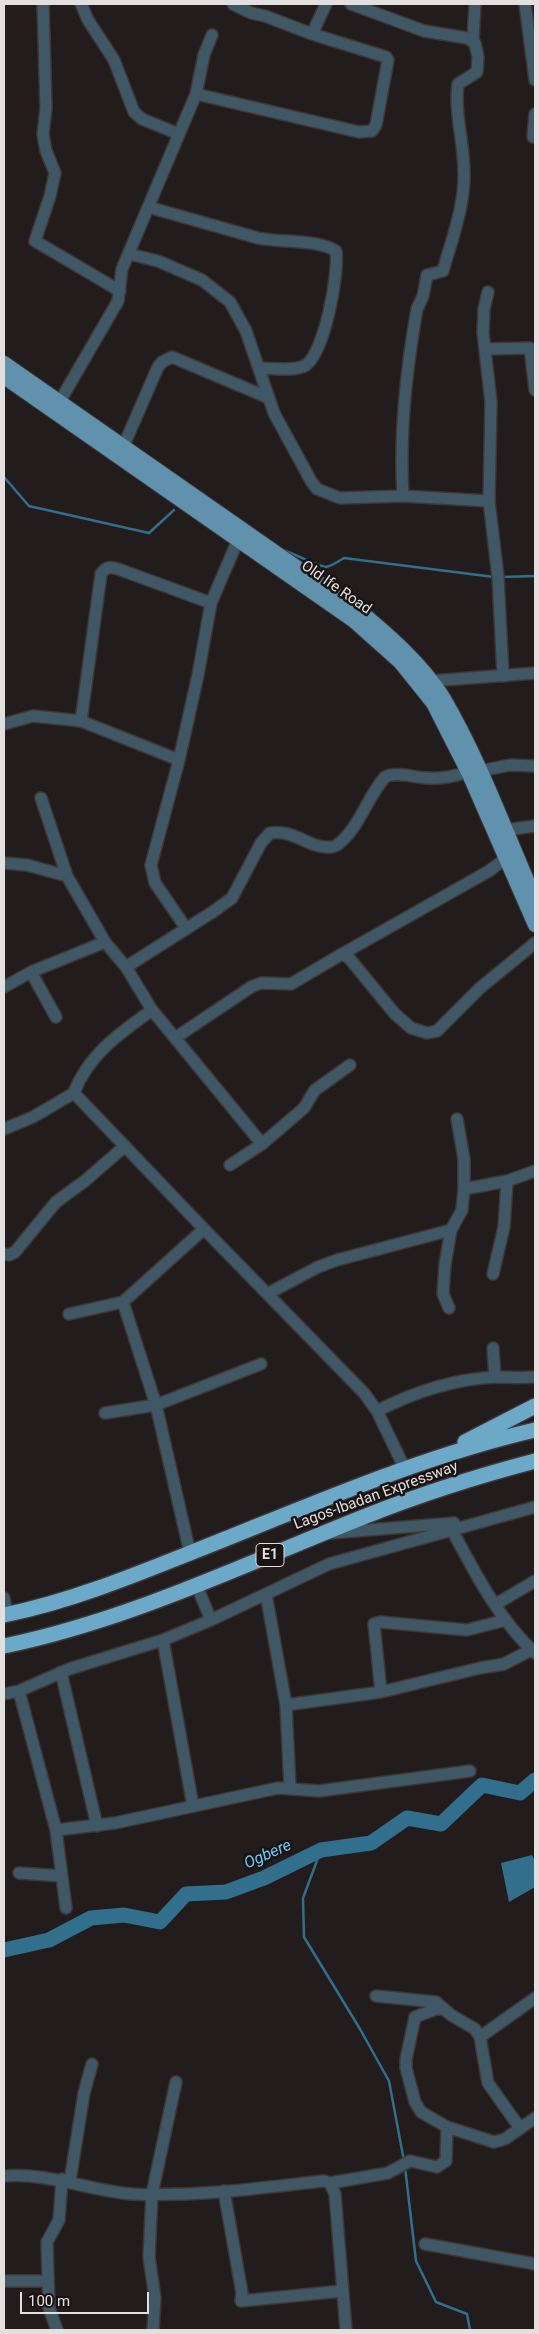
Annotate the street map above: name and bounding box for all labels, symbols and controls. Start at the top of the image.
street label: Old Ife Road [298,557,374,619]
street label: Lagos-Ibadan Expressway [291,1458,461,1534]
road number: E1 [256,1544,284,1566]
water label: Ogbere [241,1836,295,1874]
scale bar [22,2282,151,2314]
text: 100 m [28,2292,70,2310]

